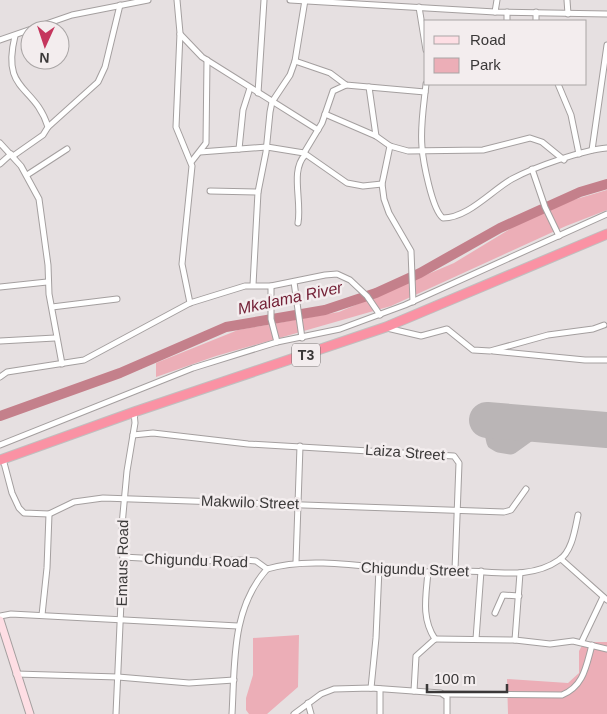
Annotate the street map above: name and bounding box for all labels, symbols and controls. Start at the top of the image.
north arrow [20,20,70,70]
legend [424,20,587,85]
text: Road [470,31,506,48]
text: N [39,50,50,66]
text: Park [470,56,501,73]
water label: Mkalama River [236,278,345,317]
road number: T3 [292,344,320,366]
street label: Laiza Street [364,441,446,463]
street label: Makwilo Street [201,492,300,512]
street label: Emaus Road [113,519,131,607]
street label: Chigundu Road [144,550,248,570]
street label: Chigundu Street [361,559,470,579]
scale bar [427,662,507,694]
text: 100 m [434,670,476,687]

